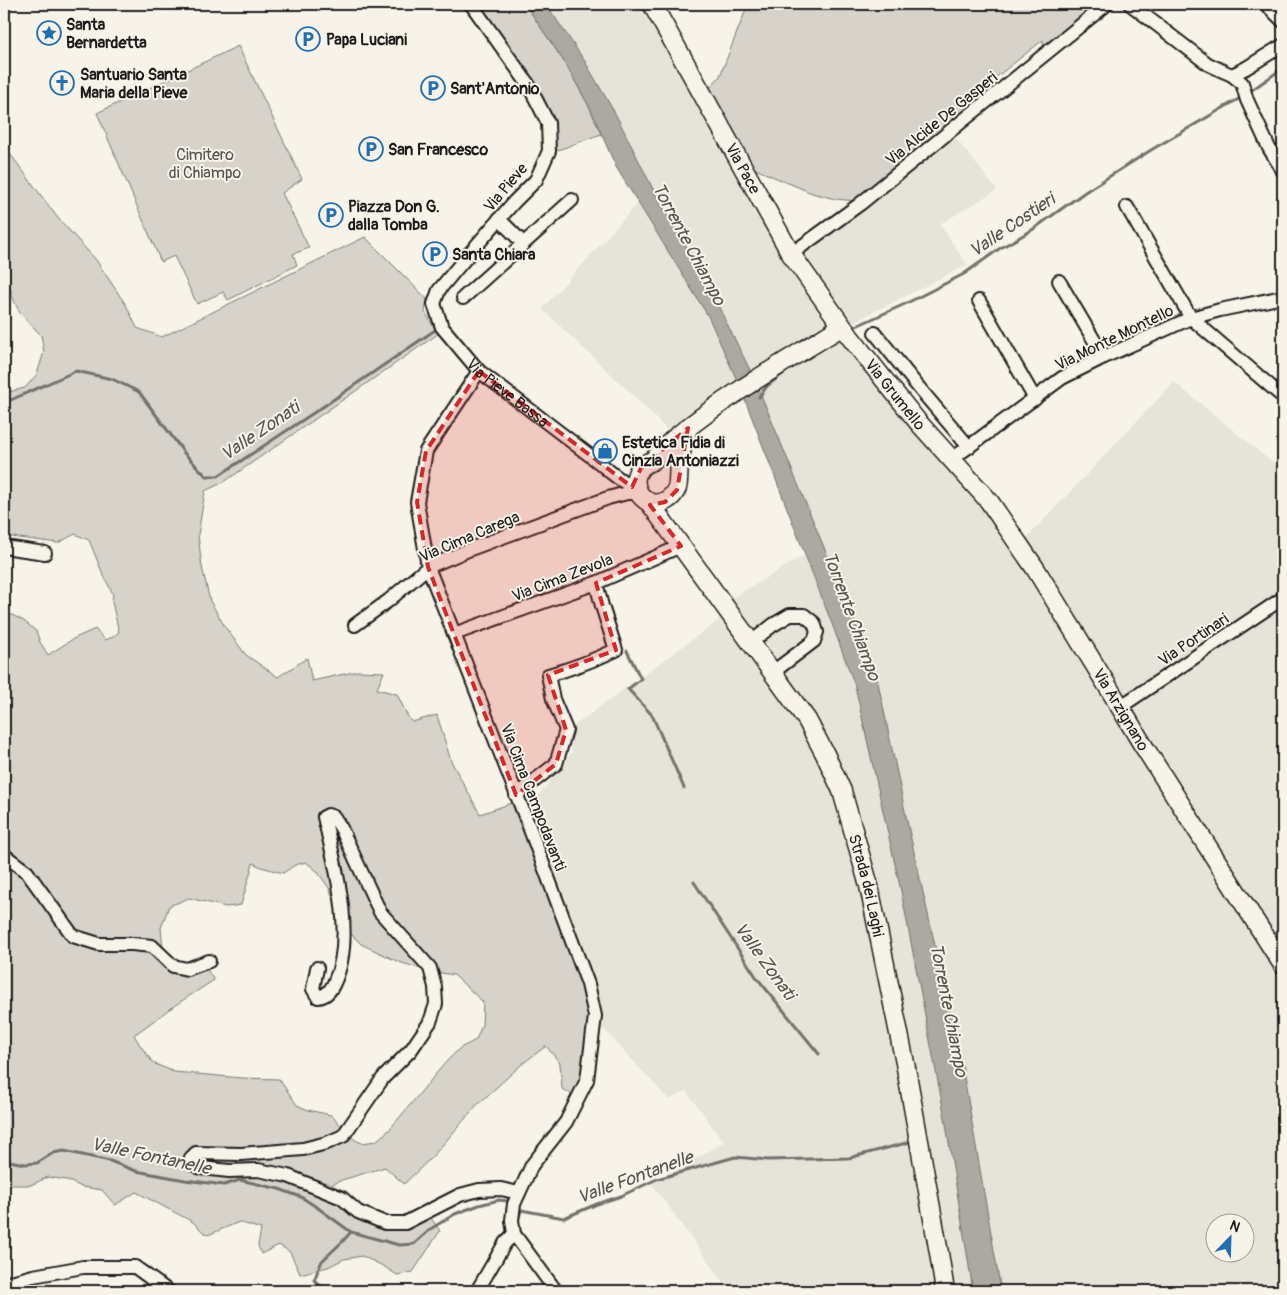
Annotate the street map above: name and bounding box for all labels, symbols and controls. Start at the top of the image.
place label: Santa Bernardetta [66,15,147,53]
place icon: Santa Bernardetta [36,20,62,46]
parking icon: Papa Luciani [295,26,321,52]
place label: Papa Luciani [326,30,407,50]
place label: Santuario Santa Maria della Pieve [80,65,189,103]
street label: Via Alcide De Gasperi [882,67,1002,170]
church icon: Santuario Santa Maria della Pieve [49,70,75,96]
parking icon: Sant'Antonio [420,75,446,101]
place label: Sant'Antonio [450,79,540,99]
parking icon: San Francesco [358,136,384,162]
place label: San Francesco [388,140,488,160]
street label: Via Pace [721,140,765,198]
park label: Cimitero di Chiampo [169,145,242,183]
street label: Via Pieve [479,159,532,216]
water label: Torrente Chiampo [647,179,731,311]
water label: Valle Costieri [965,187,1062,262]
place label: Piazza Don G. dalla Tomba [348,197,440,235]
parking icon: Piazza Don G. dalla Tomba [318,202,344,228]
parking icon: Santa Chiara [422,241,448,267]
place label: Santa Chiara [452,245,536,265]
street label: Via Monte Montello [1052,300,1177,375]
street label: Via Pieve Bassa [461,354,553,432]
street label: Via Grumello [860,355,930,435]
water label: Valle Zonati [217,395,306,466]
place label: Estetica Fidia di Cinzia Antoniazzi [622,433,739,471]
shop icon: Estetica Fidia di Cinzia Antoniazzi [592,438,618,464]
street label: Via Cima Carega [416,507,522,567]
street label: Via Cima Zevola [509,549,616,606]
water label: Torrente Chiampo [818,549,886,685]
street label: Via Portinari [1155,609,1233,671]
street label: Via Arzignano [1088,665,1153,755]
street label: Via Cima Campodavanti [496,721,570,874]
street label: Strada dei Laghi [844,832,888,939]
water label: Valle Zonati [729,918,802,1007]
water label: Torrente Chiampo [924,941,973,1080]
water label: Valle Fontanelle [89,1133,215,1181]
water label: Valle Fontanelle [574,1145,698,1209]
north arrow [1204,1212,1254,1262]
text: N [1227,1217,1243,1236]

